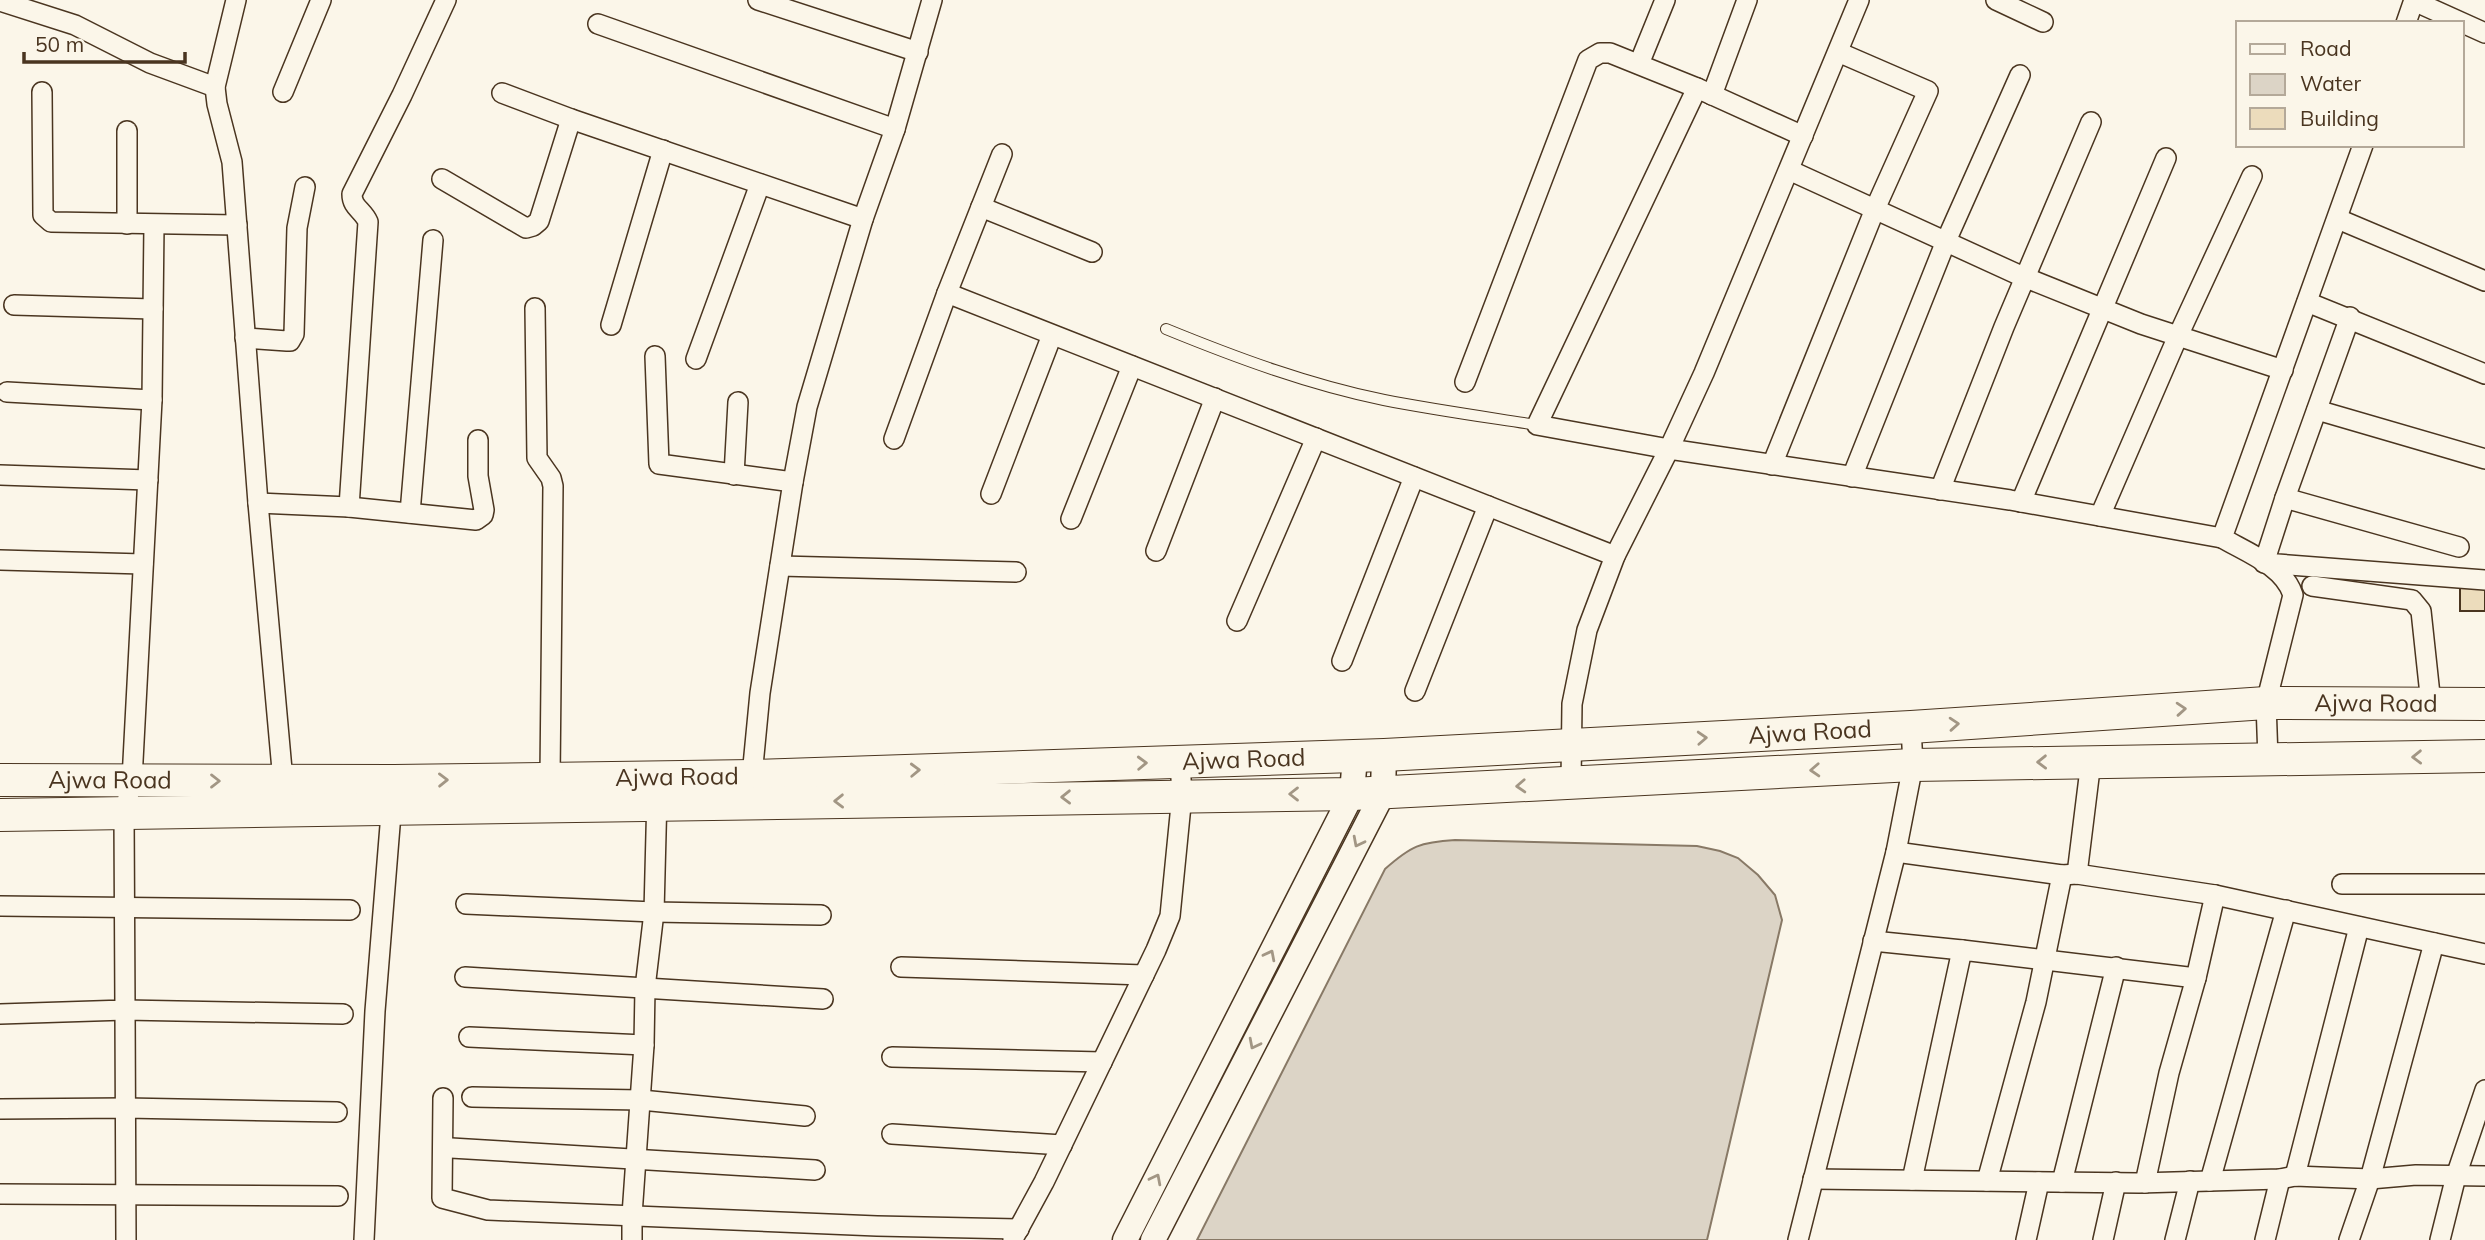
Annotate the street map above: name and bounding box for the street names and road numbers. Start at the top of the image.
street label: Ajwa Road [2314,687,2438,718]
street label: Ajwa Road [1747,713,1872,750]
street label: Ajwa Road [1181,742,1306,776]
street label: Ajwa Road [615,760,739,792]
street label: Ajwa Road [48,764,172,794]

